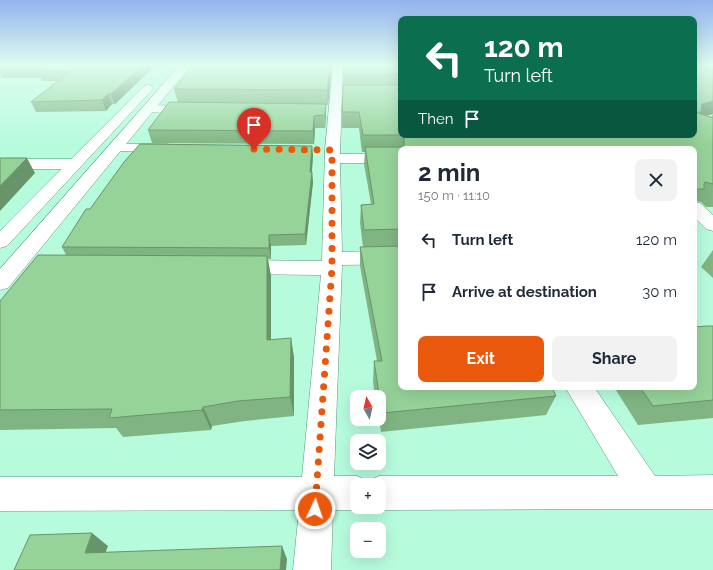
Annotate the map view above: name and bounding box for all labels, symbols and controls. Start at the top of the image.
text: 120 m [484,31,564,64]
icon: left [418,32,470,84]
text: Turn left [484,65,553,86]
pin [237,108,271,149]
icon: arrive [461,108,483,130]
text: Then [418,110,453,128]
icon: arrive [243,114,265,136]
text: 2 min [418,158,480,187]
button: close [635,159,677,201]
text: 150 m · 11:10 [418,188,490,203]
icon: left [418,229,440,251]
text: Turn left [452,231,513,249]
text: 120 m [636,231,677,249]
icon: arrive [418,281,440,303]
text: Arrive at destination [452,283,597,301]
text: 30 m [642,283,677,301]
button: Exit [418,336,544,382]
button: Share [552,336,677,382]
north arrow [350,390,386,426]
map controls [350,390,386,558]
button: layers [350,434,386,470]
button: + [350,478,386,514]
position arrow [294,488,336,530]
button: − [350,522,386,558]

